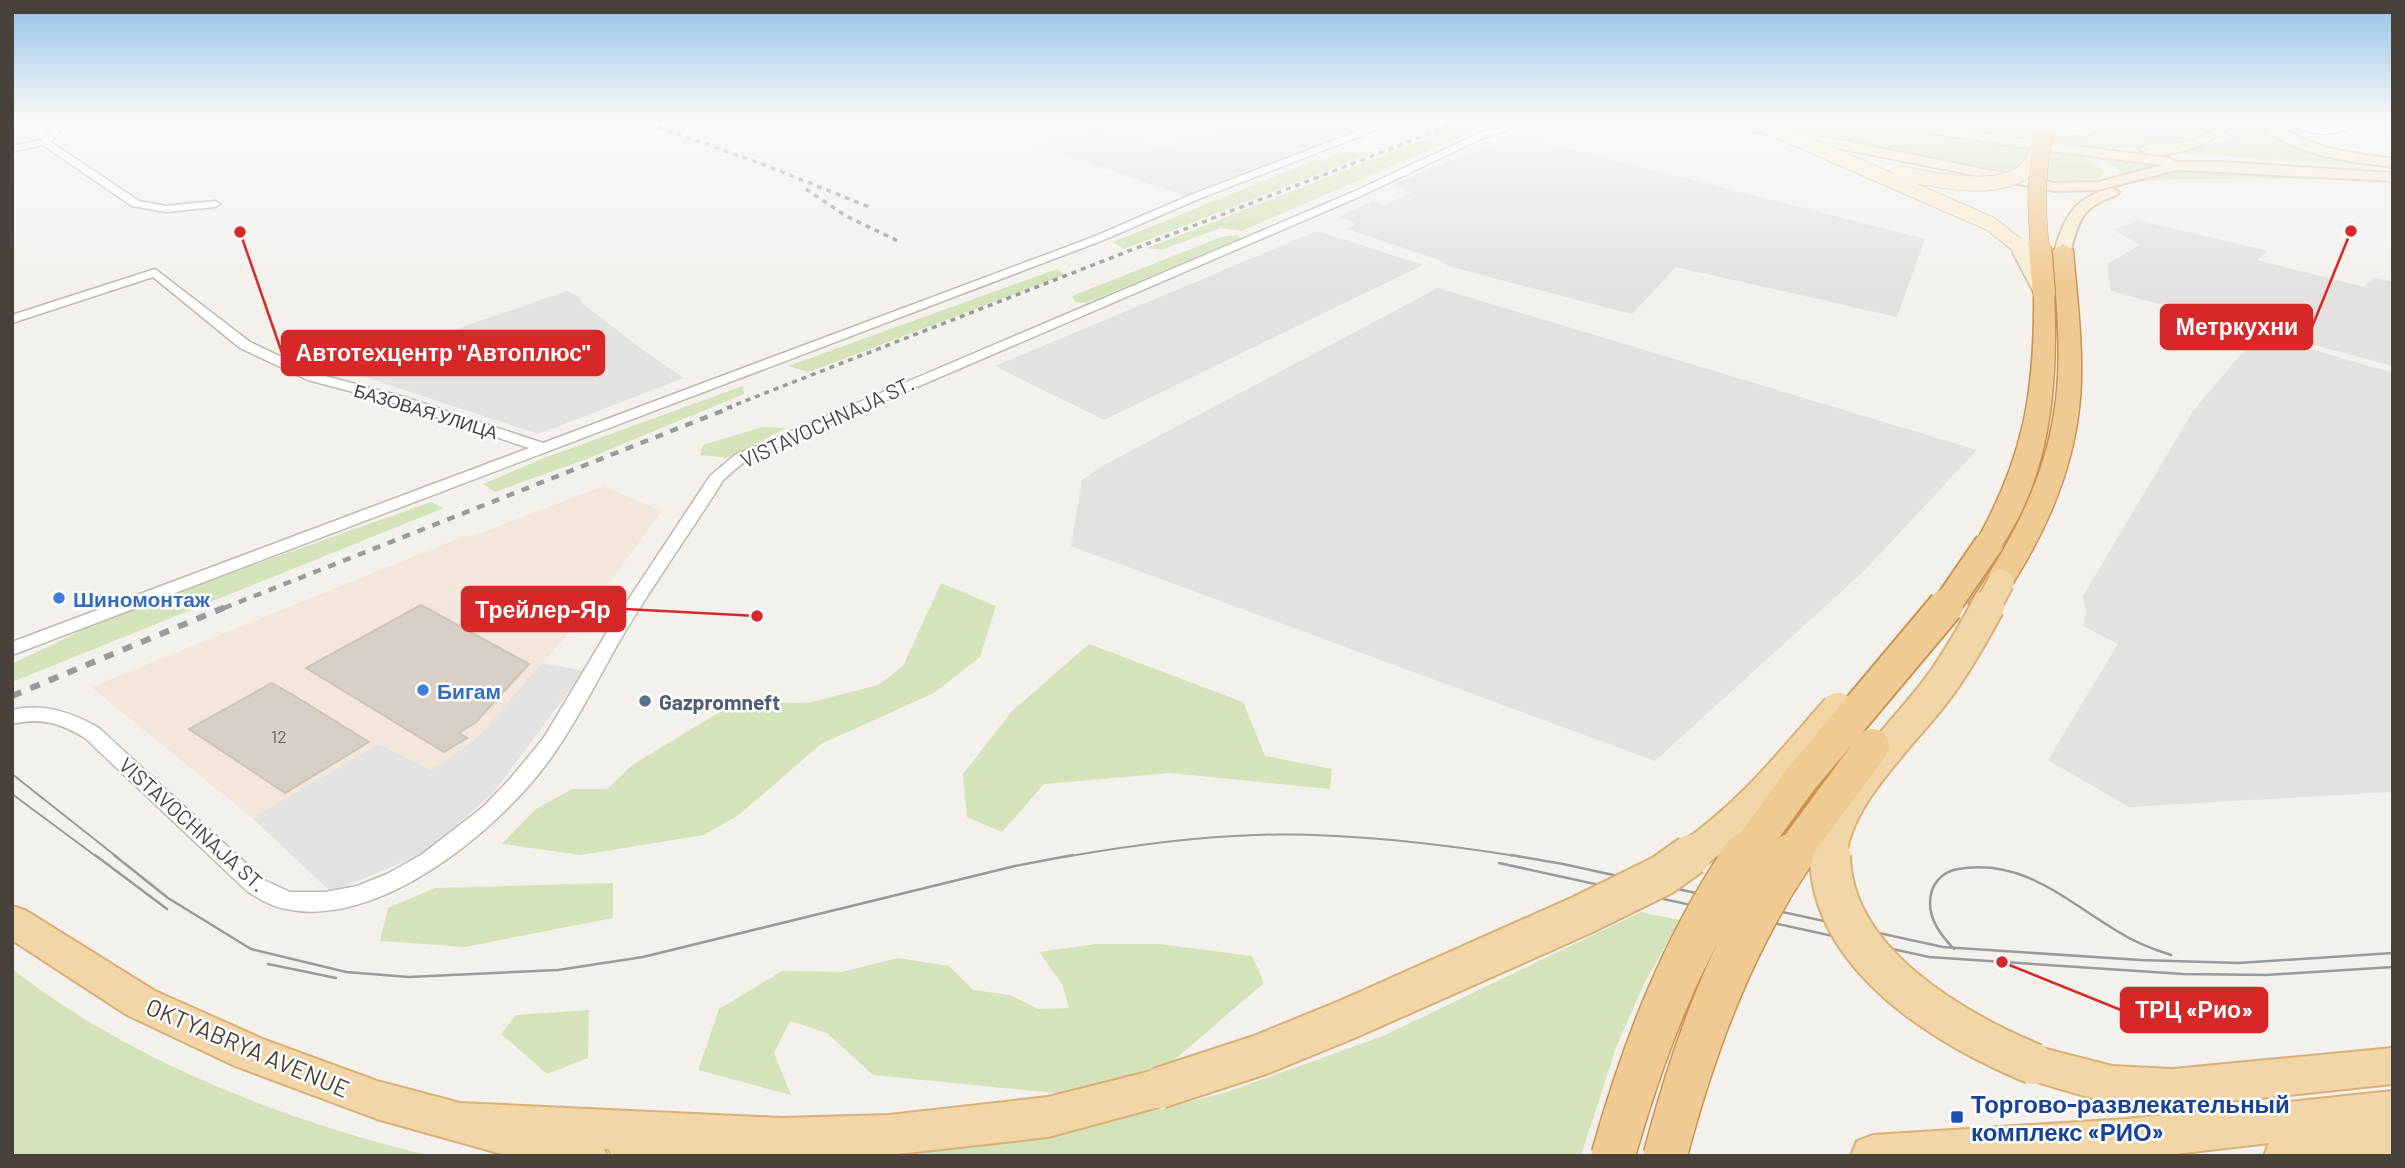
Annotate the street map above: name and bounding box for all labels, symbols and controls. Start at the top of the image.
callout: Метркухни [2161,305,2312,349]
text: Метркухни [2176,312,2298,340]
callout: Автотехцентр "Автоплюс" [282,331,604,375]
text: Автотехцентр "Автоплюс" [296,338,590,366]
street label: VISTAVOCHNAJA ST. [736,370,918,472]
street label: БАЗОВАЯ УЛИЦА [352,379,500,443]
place label: Шиномонтаж [73,586,211,611]
callout: Трейлер-Яр [462,587,625,631]
marker: Шиномонтаж [51,590,67,606]
text: Трейлер-Яр [475,595,611,623]
place label: Бигам [437,678,501,703]
marker: Бигам [415,682,431,698]
place label: Gazpromneft [659,689,780,714]
marker: Gazpromneft [637,693,653,709]
house number: 12 [271,725,287,747]
street label: VISTAVOCHNAJA ST. [114,752,272,896]
callout: ТРЦ «Рио» [2121,988,2267,1032]
street label: OKTYABRYA AVENUE [142,991,354,1103]
text: ТРЦ «Рио» [2135,995,2253,1023]
place label: Торгово-развлекательный комплекс «РИО» [1971,1089,2290,1146]
marker: Торгово-развлекательный комплекс «РИО» [1949,1109,1965,1125]

